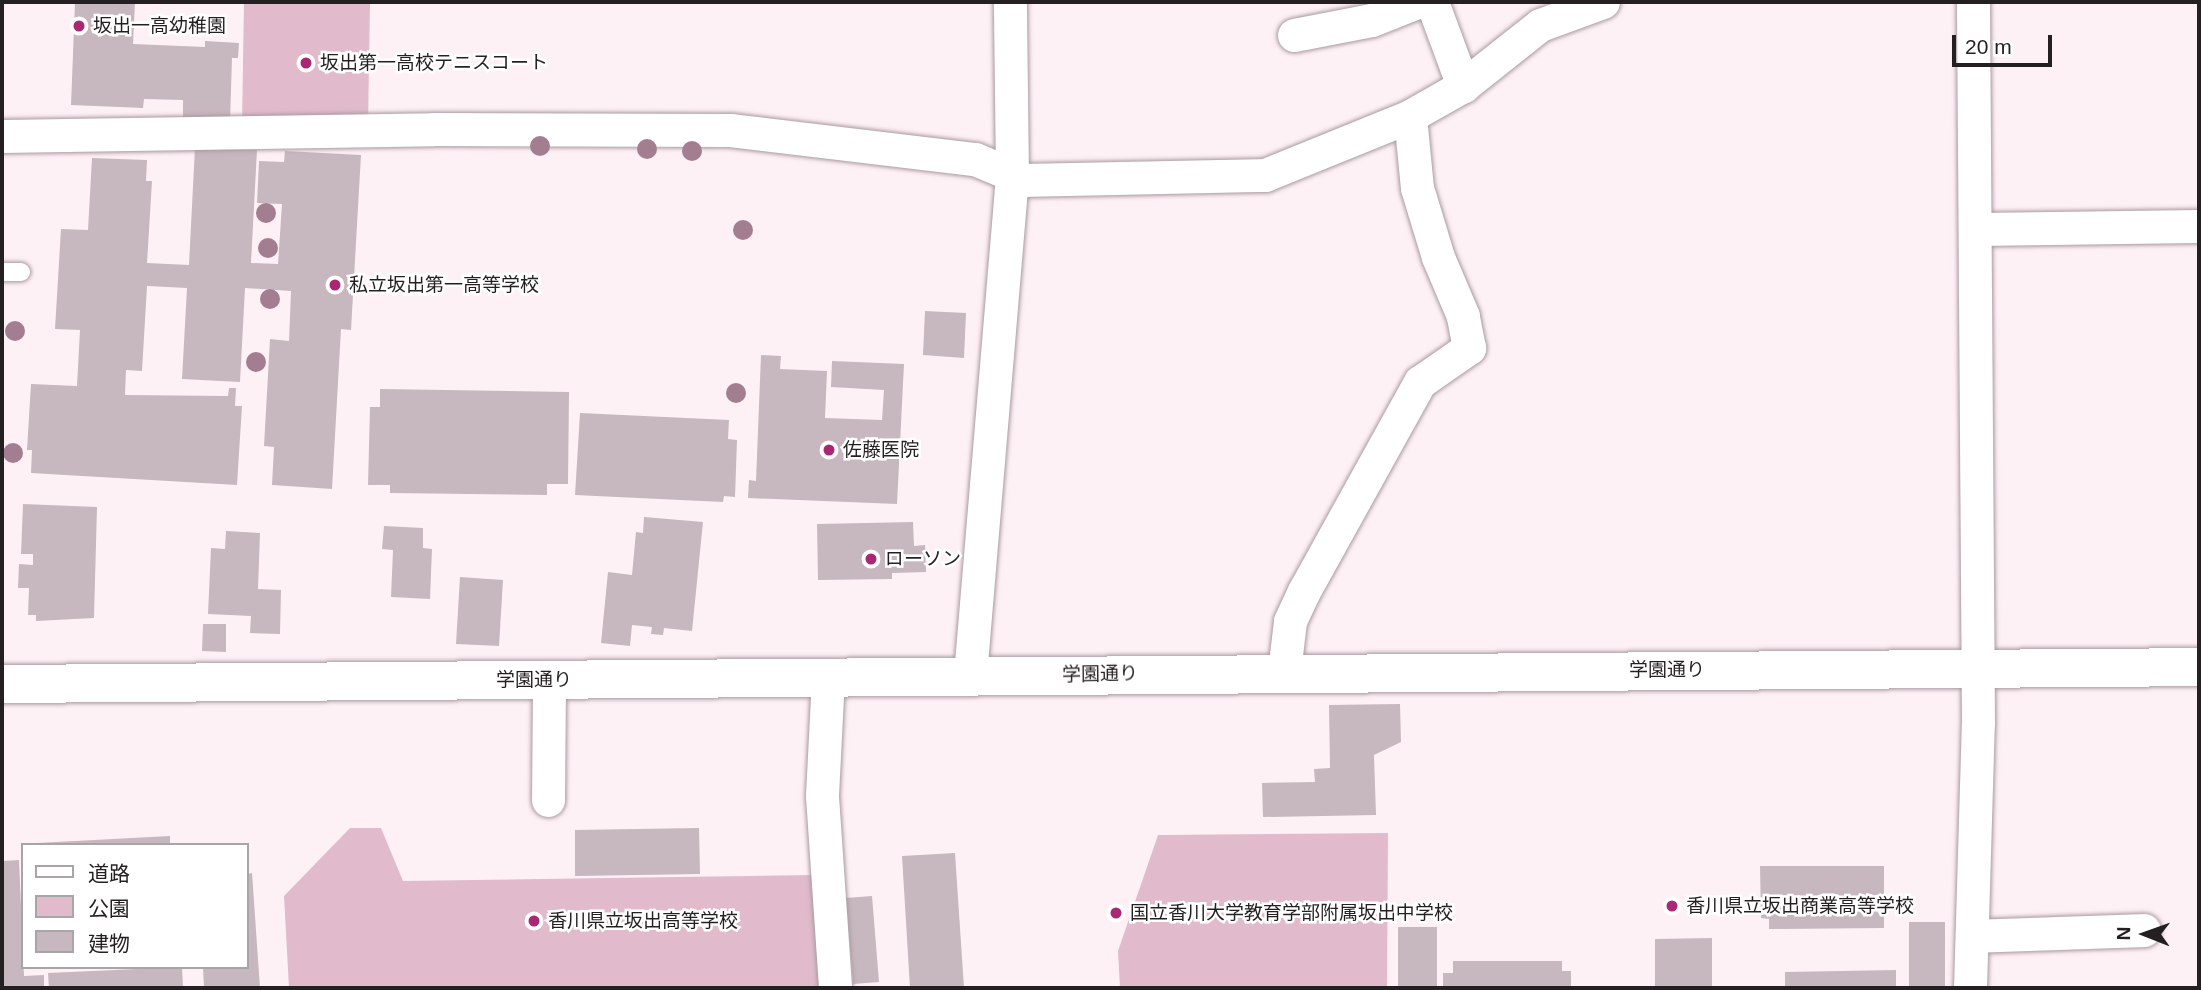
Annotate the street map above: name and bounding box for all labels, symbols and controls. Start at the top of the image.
place label: 坂出一高幼稚園 [93,15,226,37]
marker: 坂出一高幼稚園 [71,18,87,34]
scale bar [1956,21,2056,65]
text: 20 m [1965,35,2012,58]
place label: 坂出第一高校テニスコート [320,52,548,74]
marker: 坂出第一高校テニスコート [298,55,314,71]
place label: 私立坂出第一高等学校 [349,274,539,296]
marker: 私立坂出第一高等学校 [327,277,343,293]
place label: 佐藤医院 [843,439,919,461]
marker: 佐藤医院 [821,442,837,458]
place label: ローソン [885,548,961,570]
marker: ローソン [863,551,879,567]
street label: 学園通り [1629,659,1705,681]
street label: 学園通り [1062,662,1138,686]
street label: 学園通り [496,669,572,691]
legend [21,843,248,969]
text: 道路 [88,862,130,885]
place label: 香川県立坂出商業高等学校 [1686,895,1914,917]
text: 公園 [88,897,130,920]
marker: 香川県立坂出商業高等学校 [1664,898,1680,914]
north arrow [2110,899,2180,969]
place label: 国立香川大学教育学部附属坂出中学校 [1130,902,1453,924]
marker: 国立香川大学教育学部附属坂出中学校 [1108,905,1124,921]
place label: 香川県立坂出高等学校 [548,910,738,932]
marker: 香川県立坂出高等学校 [526,913,542,929]
text: N [2113,927,2134,941]
text: 建物 [88,932,130,955]

